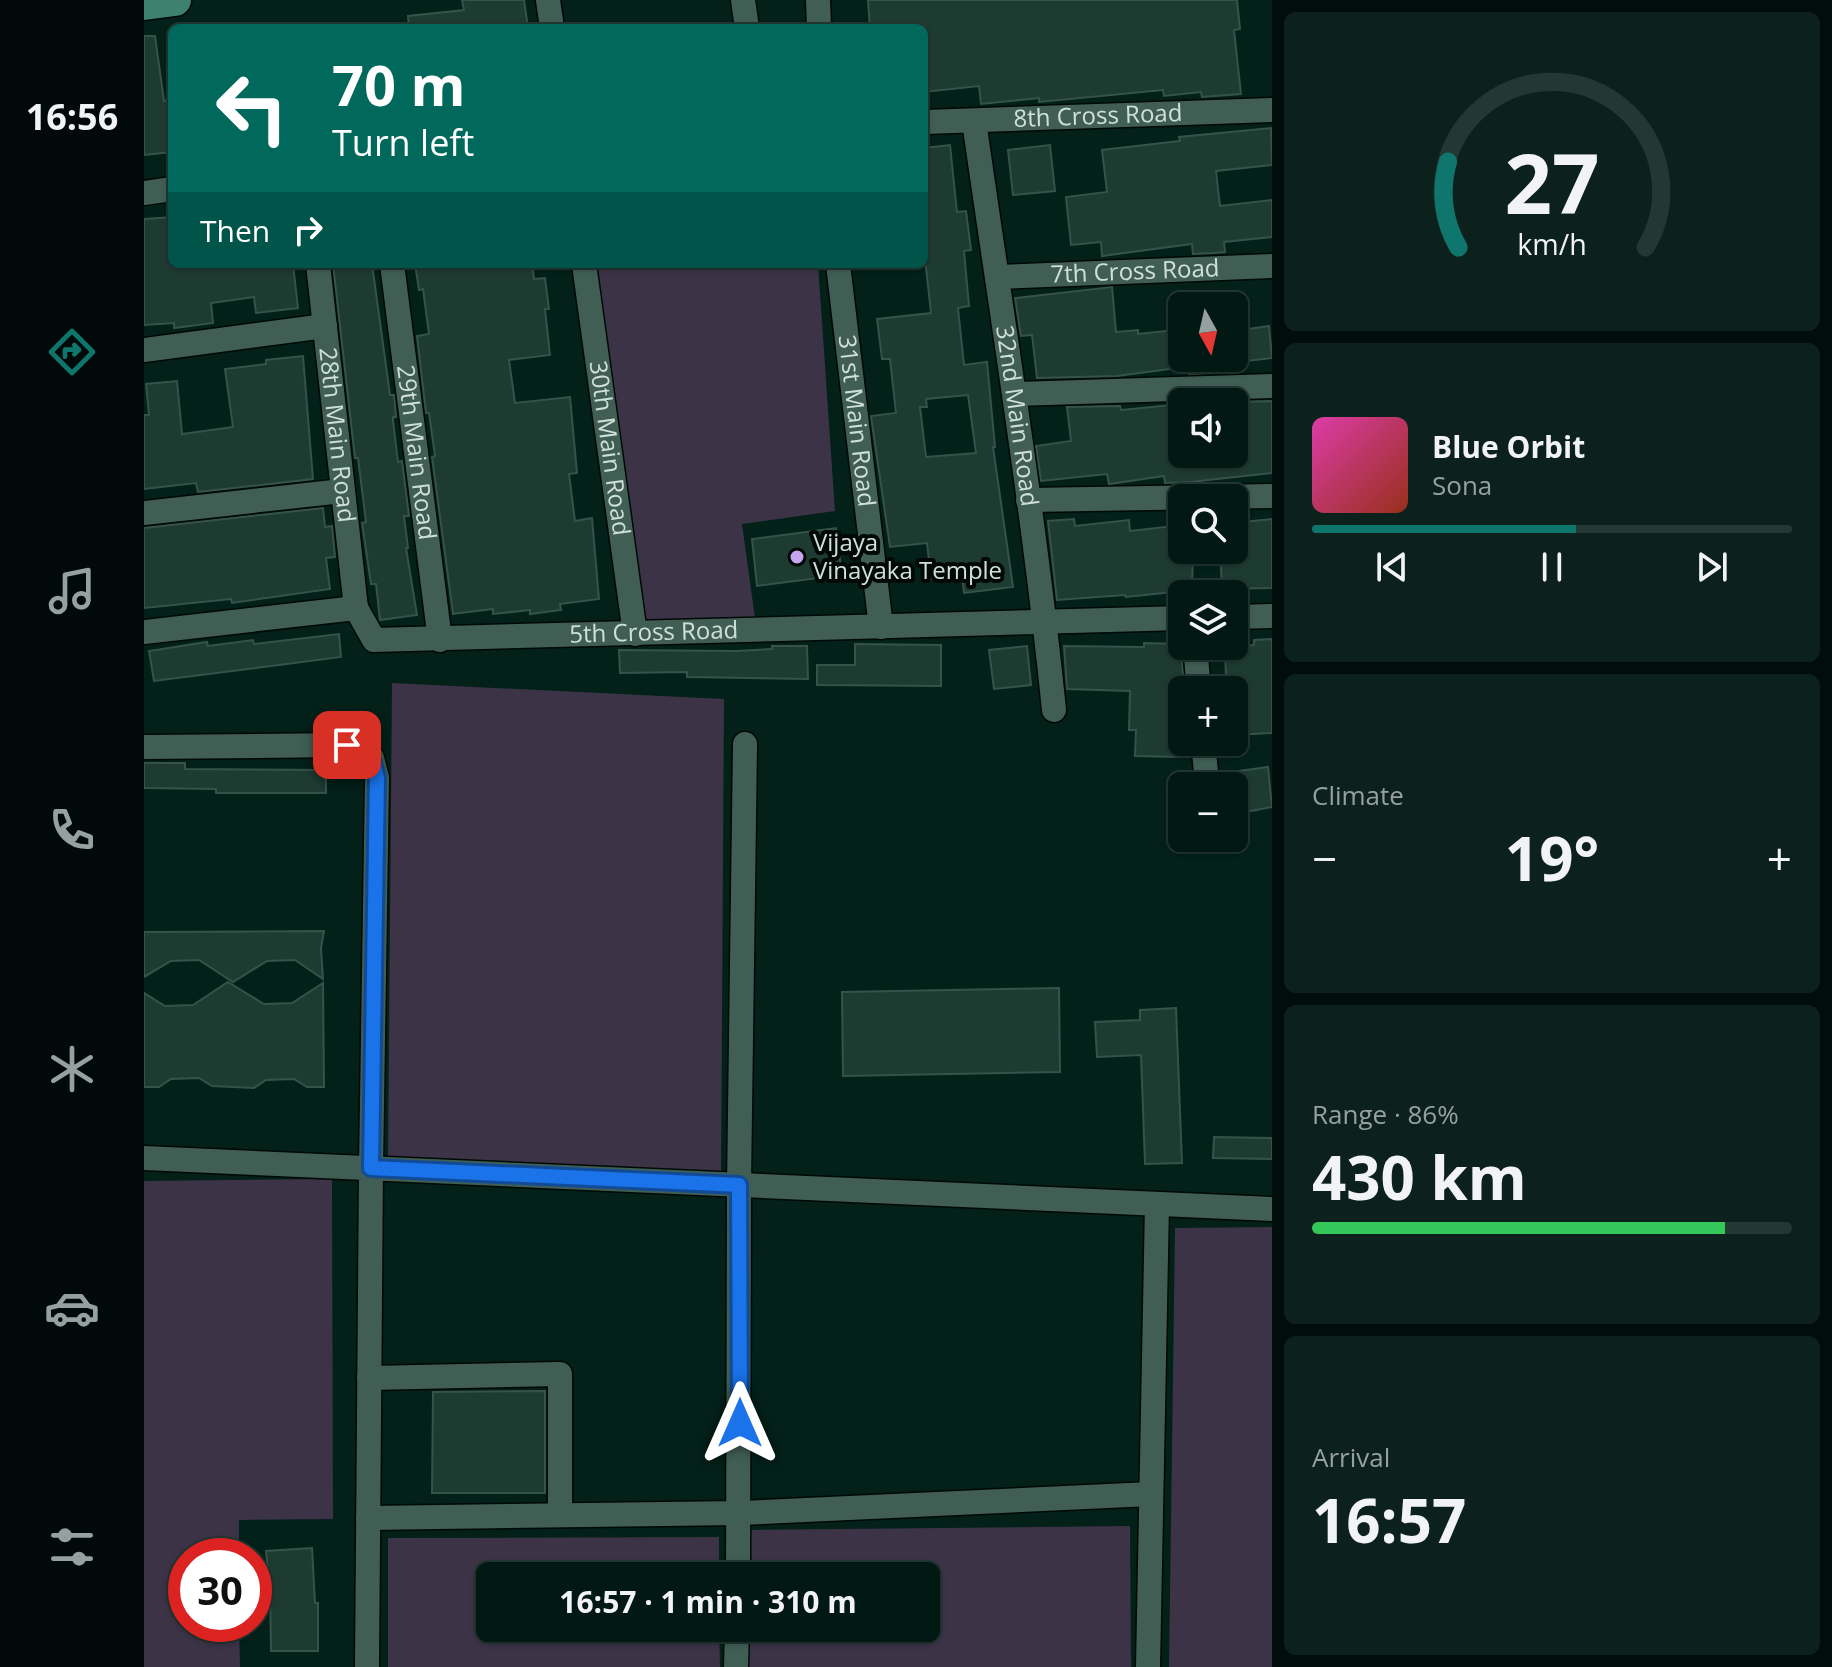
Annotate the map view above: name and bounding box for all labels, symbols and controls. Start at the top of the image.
text: 70 m [332,46,466,122]
icon: left [200,56,304,160]
text: 16:56 [26,92,118,141]
street label: 8th Cross Road [1013,95,1183,134]
text: Turn left [332,118,474,167]
text: 27 [1504,124,1600,237]
icon: right [286,208,330,252]
text: Then [200,210,270,251]
text: km/h [1517,224,1587,263]
street label: 7th Cross Road [1050,250,1220,290]
north arrow [1168,292,1248,372]
map controls [1168,292,1248,852]
street label: 32nd Main Road [989,323,1047,508]
icon: directions [44,324,100,380]
street label: 31st Main Road [832,333,885,509]
street label: 28th Main Road [312,345,364,524]
street label: 30th Main Road [583,359,639,538]
street label: 29th Main Road [390,363,445,542]
button: sound [1168,388,1248,468]
text: Blue Orbit [1432,426,1585,467]
text: Sona [1432,467,1492,503]
button: search [1168,484,1248,564]
place label: Vijaya Vinayaka Temple [813,525,1002,586]
icon: previous [1370,545,1414,589]
icon: pause [1530,545,1574,589]
icon: next [1690,545,1734,589]
marker: Vijaya Vinayaka Temple [788,548,806,566]
icon: music [44,563,100,619]
button: layers [1168,580,1248,660]
street label: 5th Cross Road [569,612,739,650]
button: + [1168,676,1248,756]
pin [313,711,381,779]
icon: arrive [325,723,369,767]
button: − [1168,772,1248,852]
text: Climate [1312,777,1404,813]
icon: phone [44,802,100,858]
text: 19° [1505,817,1599,899]
text: − [1312,828,1337,888]
text: + [1767,828,1792,888]
icon: climate [44,1041,100,1097]
text: Range · 86% [1312,1096,1459,1132]
text: 430 km [1312,1136,1527,1218]
icon: car [44,1280,100,1336]
position arrow [698,1381,782,1465]
text: Arrival [1312,1439,1390,1475]
text: 16:57 [1312,1479,1466,1561]
icon: filters [44,1519,100,1575]
speed limit sign: 30 [168,1538,272,1642]
text: 16:57 · 1 min · 310 m [559,1581,857,1622]

